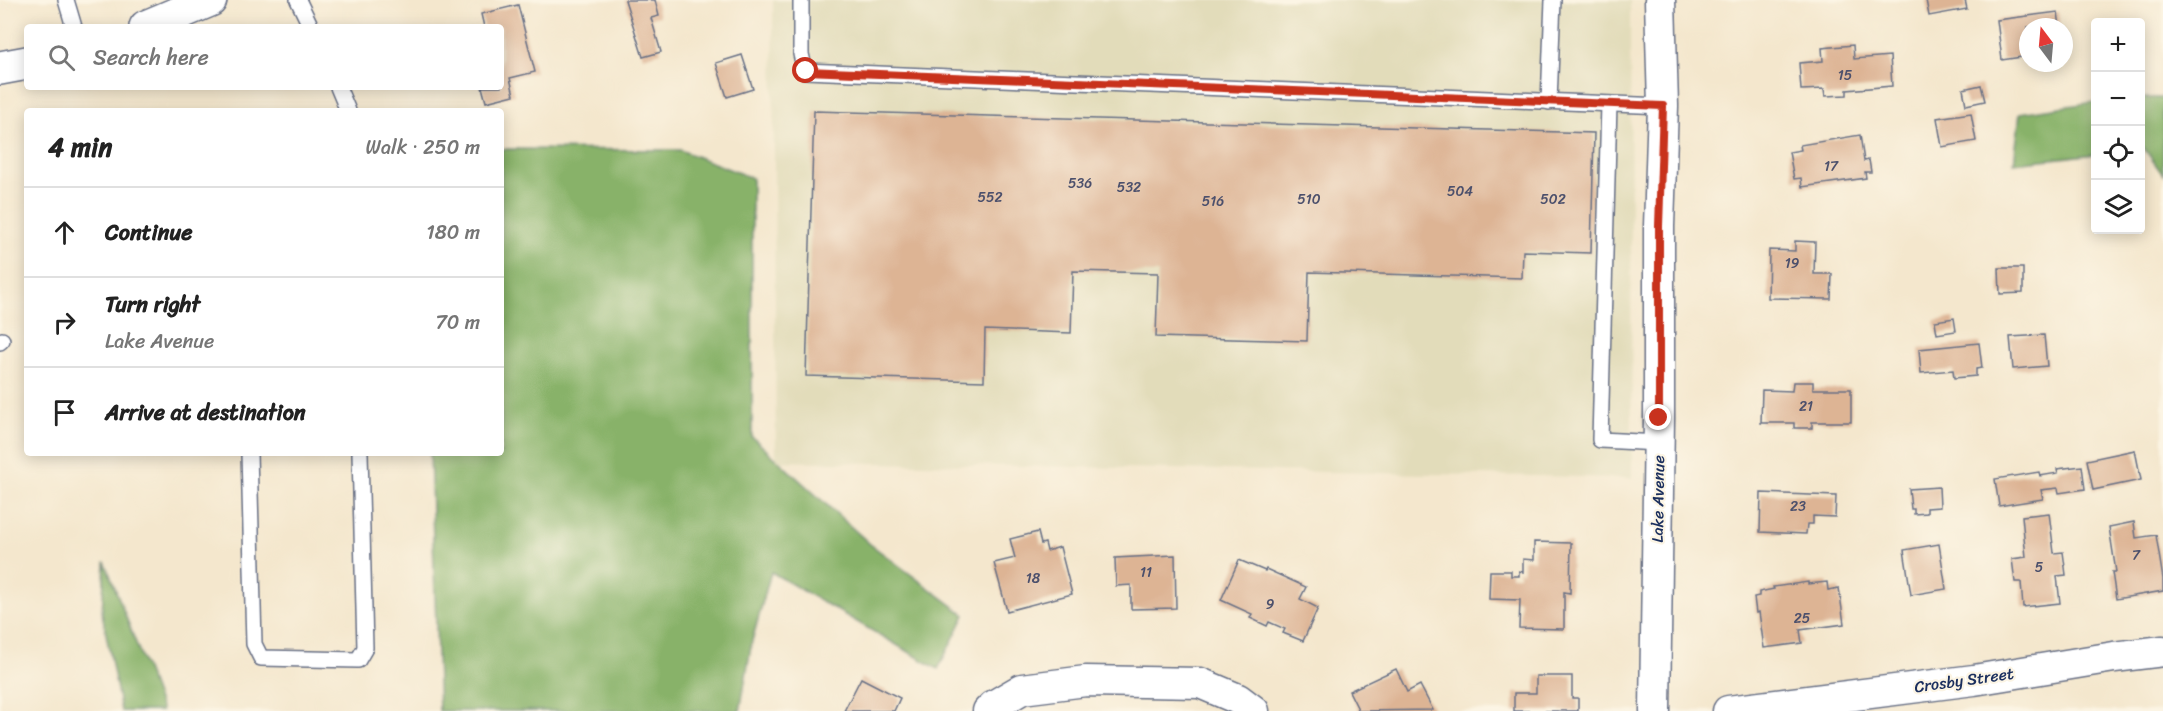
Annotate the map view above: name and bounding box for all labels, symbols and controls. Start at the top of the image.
north arrow [2019,18,2073,72]
map controls [2091,18,2145,234]
button: + [2091,18,2145,72]
search box [24,24,504,90]
text: Search here [93,38,209,77]
icon: search [45,41,78,74]
route start [792,57,818,83]
house number: 15 [1838,63,1853,88]
button: − [2091,72,2145,126]
text: 4 min [48,124,112,170]
button: locate [2091,126,2145,180]
text: Walk · 250 m [366,130,480,165]
house number: 17 [1824,154,1839,179]
house number: 536 [1068,171,1092,196]
house number: 532 [1117,175,1141,200]
house number: 504 [1447,179,1473,204]
button: layers [2091,180,2145,234]
house number: 552 [977,185,1003,210]
house number: 510 [1297,187,1321,212]
house number: 502 [1540,187,1566,212]
house number: 516 [1202,189,1224,214]
text: Continue [105,213,193,252]
text: 180 m [426,215,480,250]
icon: ahead [48,216,81,249]
house number: 19 [1785,251,1800,276]
text: Turn right [105,285,200,324]
text: 70 m [435,305,480,340]
icon: right [48,306,81,339]
text: Lake Avenue [105,324,214,359]
text: Arrive at destination [105,393,306,432]
house number: 21 [1799,394,1813,419]
icon: arrive [48,396,81,429]
route end [1645,404,1671,430]
street label: Lake Avenue [1643,455,1673,543]
house number: 23 [1790,494,1806,519]
house number: 7 [2132,543,2141,568]
house number: 5 [2035,555,2044,580]
house number: 11 [1140,560,1152,585]
house number: 18 [1026,566,1041,591]
house number: 9 [1266,592,1275,617]
house number: 25 [1794,606,1811,631]
street label: Crosby Street [1912,659,2016,701]

